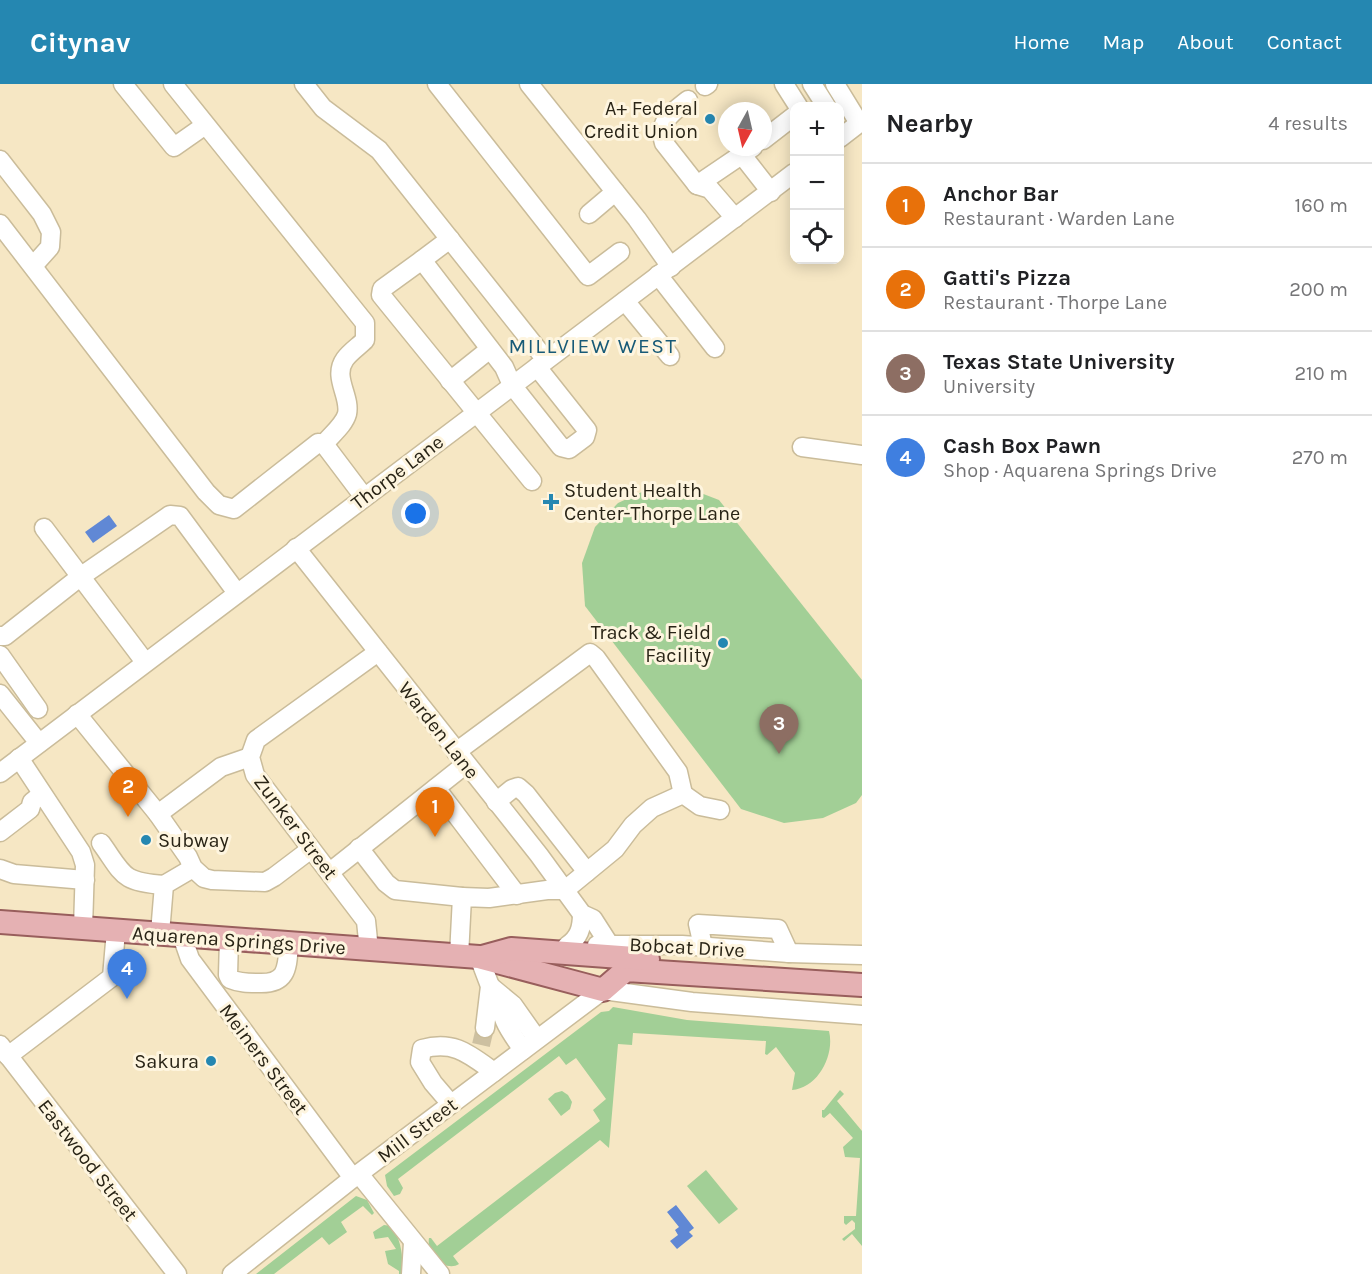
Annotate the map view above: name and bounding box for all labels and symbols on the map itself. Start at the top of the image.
place label: A+ Federal Credit Union [584,97,698,143]
north arrow [718,102,772,156]
marker: A+ Federal Credit Union [703,112,717,126]
district label: MILLVIEW WEST [509,334,677,358]
street label: Thorpe Lane [347,430,448,515]
place label: Student Health Center-Thorpe Lane [564,479,740,525]
marker: Student Health Center-Thorpe Lane [542,493,560,511]
your location [401,499,430,528]
place label: Track & Field Facility [591,621,711,667]
marker: Track & Field Facility [716,636,730,650]
street label: Warden Lane [393,677,484,784]
pin: 3 [760,704,798,754]
pin: 2 [108,768,148,817]
street label: Zunker Street [249,771,343,884]
pin: 1 [416,788,454,837]
place label: Subway [158,829,229,852]
marker: Subway [139,833,153,847]
street label: Aquarena Springs Drive [131,922,346,959]
street label: Bobcat Drive [629,933,745,962]
pin: 4 [108,950,146,999]
street label: Meiners Street [214,999,313,1120]
place label: Sakura [134,1050,199,1073]
marker: Sakura [204,1054,218,1068]
street label: Mill Street [373,1093,462,1168]
street label: Eastwood Street [33,1095,143,1226]

